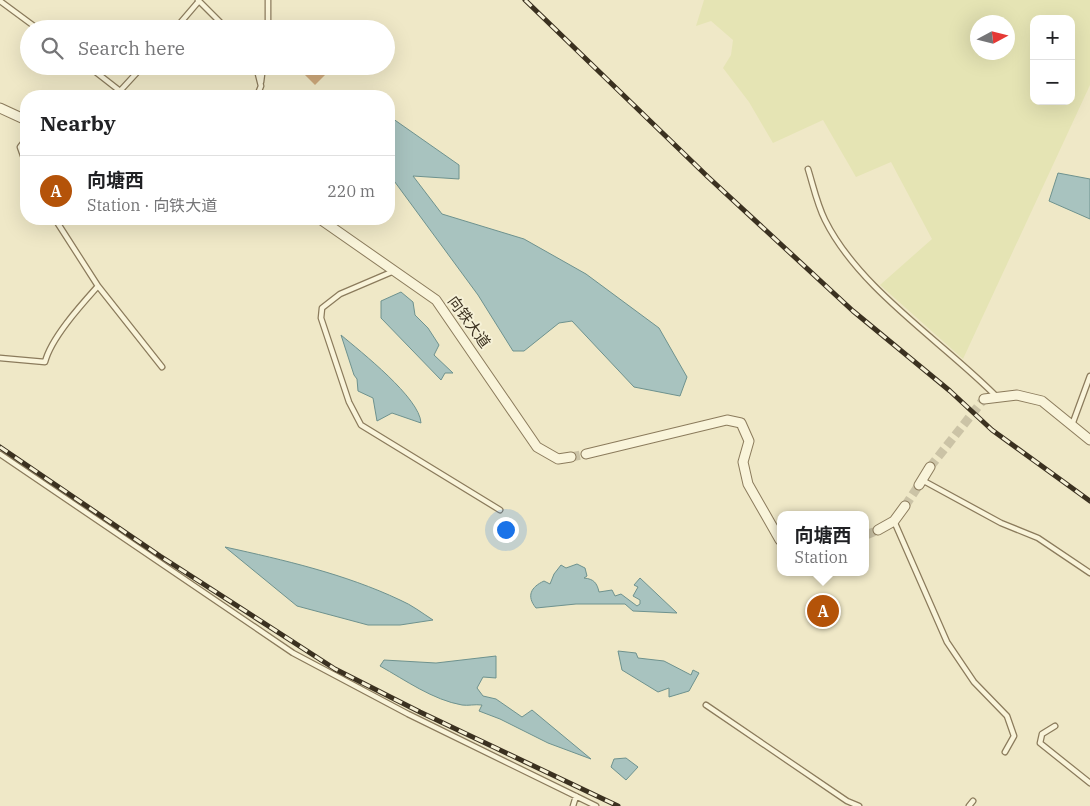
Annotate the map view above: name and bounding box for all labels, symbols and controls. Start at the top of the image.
north arrow [970,15,1015,60]
map controls [1030,15,1075,105]
button: + [1030,15,1075,60]
search box [20,20,395,75]
icon: search [38,34,66,62]
text: Search here [78,36,185,60]
button: − [1030,60,1075,105]
text: Nearby [40,109,116,137]
text: 向塘西 [87,168,144,192]
text: A [50,181,62,201]
text: 220 m [327,181,375,201]
text: Station · 向铁大道 [87,195,217,215]
street label: 向铁大道 [444,292,495,352]
popup [777,511,869,576]
your location [493,517,519,543]
text: 向塘西 [794,523,852,547]
text: Station [794,547,848,567]
pin: A [807,592,839,630]

